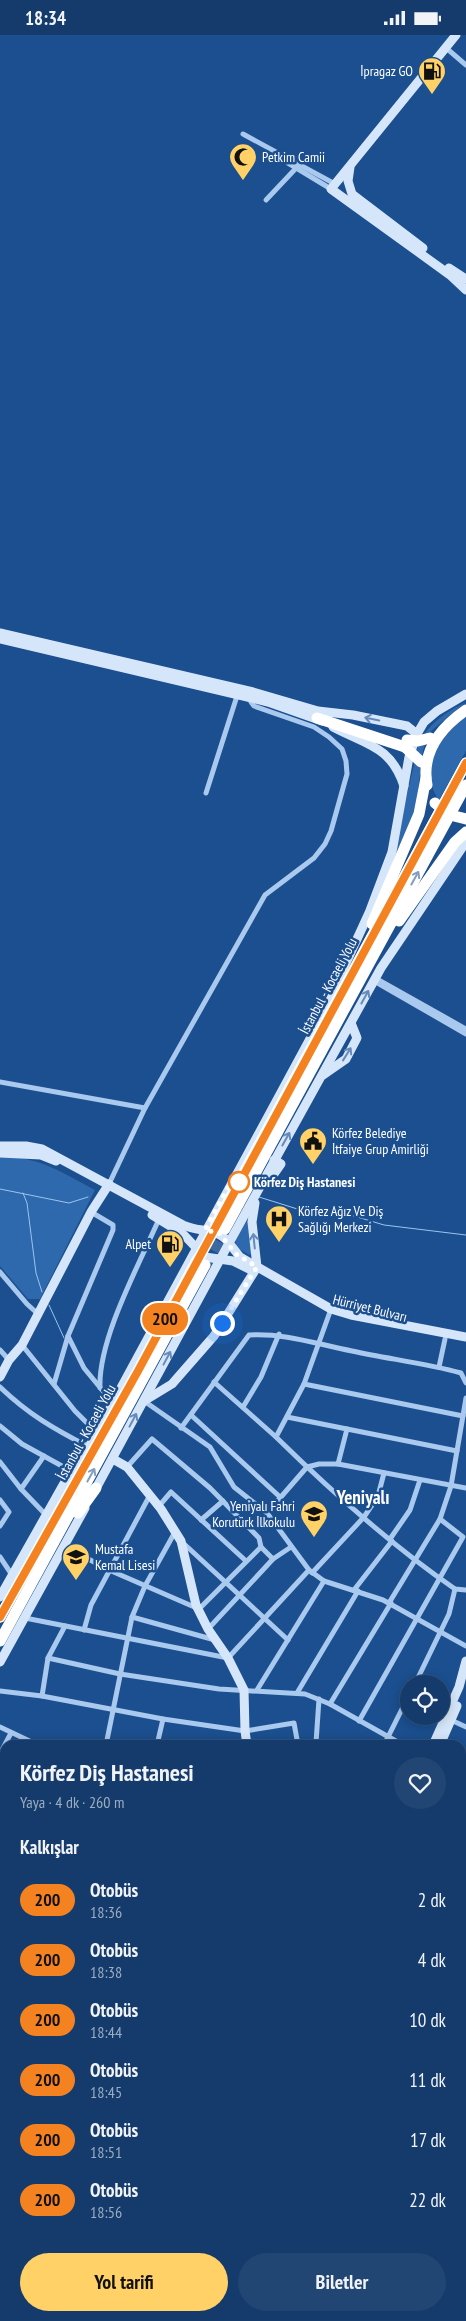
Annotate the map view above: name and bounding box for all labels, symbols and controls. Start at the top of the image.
text: 18:34 [25,6,66,30]
fuel station icon: İpragaz GO [417,56,447,95]
place label: İpragaz GO [360,62,413,80]
mosque icon: Petkim Camii [228,142,258,181]
place label: Petkim Camii [262,148,325,166]
one-way arrow [364,713,380,723]
one-way arrow [410,871,420,886]
street label: İstanbul - Kocaeli Yolu [295,935,361,1037]
one-way arrow [360,991,370,1005]
one-way arrow [342,1047,353,1061]
place label: Körfez Belediye İtfaiye Grup Amirliği [332,1124,429,1158]
public building icon: Körfez Belediye İtfaiye Grup Amirliği [298,1126,328,1165]
one-way arrow [281,1132,291,1147]
marker: Körfez Diş Hastanesi [228,1171,250,1193]
place label: Körfez Diş Hastanesi [254,1173,355,1191]
place label: Körfez Ağız Ve Diş Sağlığı Merkezi [298,1202,384,1236]
hospital icon: Körfez Ağız Ve Diş Sağlığı Merkezi [264,1204,294,1243]
fuel station icon: Alpet [155,1229,185,1268]
one-way arrow [249,1233,259,1249]
place label: Alpet [125,1235,151,1253]
street label: Hürriyet Bulvarı [331,1290,409,1326]
line badge: 200 [136,1303,194,1335]
text: 200 [152,1307,178,1330]
your location [210,1311,235,1336]
one-way arrow [163,1351,172,1366]
street label: İstanbul - Kocaeli Yolu [52,1381,120,1483]
one-way arrow [129,1413,138,1428]
one-way arrow [86,1468,96,1483]
district label: Yeniyalı [336,1485,389,1509]
place label: Yeniyalı Fahri Korutürk İlkokulu [212,1497,295,1531]
school or university icon: Yeniyalı Fahri Korutürk İlkokulu [299,1499,329,1538]
place label: Mustafa Kemal Lisesi [95,1540,155,1574]
school or university icon: Mustafa Kemal Lisesi [61,1542,91,1581]
map controls [400,1675,450,1725]
button: locate [400,1675,450,1725]
text: Körfez Diş Hastanesi [20,1757,194,1788]
button: heart [394,1757,446,1809]
text: Yaya · 4 dk · 260 m [20,1792,124,1812]
text: Kalkışlar [20,1835,79,1859]
text: Otobüs [90,1878,138,1902]
text: 200 [35,1888,60,1911]
text: 2 dk [418,1888,446,1912]
text: 18:36 [90,1902,122,1922]
text: Otobüs [90,1938,138,1962]
text: 200 [35,1948,60,1971]
text: 4 dk [418,1948,446,1972]
text: 18:38 [90,1962,122,1982]
text: Otobüs [90,1998,138,2022]
text: 200 [35,2008,60,2031]
text: 10 dk [409,2008,446,2032]
text: 18:44 [90,2022,122,2042]
text: Otobüs [90,2058,138,2082]
text: 200 [35,2068,60,2091]
text: 11 dk [409,2068,446,2092]
text: 18:45 [90,2082,122,2102]
text: Otobüs [90,2118,138,2142]
text: 200 [35,2128,60,2151]
text: 17 dk [410,2128,446,2152]
text: 18:51 [90,2142,122,2162]
text: Otobüs [90,2178,138,2202]
text: 200 [35,2188,60,2211]
text: 22 dk [409,2188,446,2212]
text: 18:56 [90,2202,122,2222]
button: Yol tarifi [20,2253,228,2311]
button: Biletler [238,2253,446,2311]

